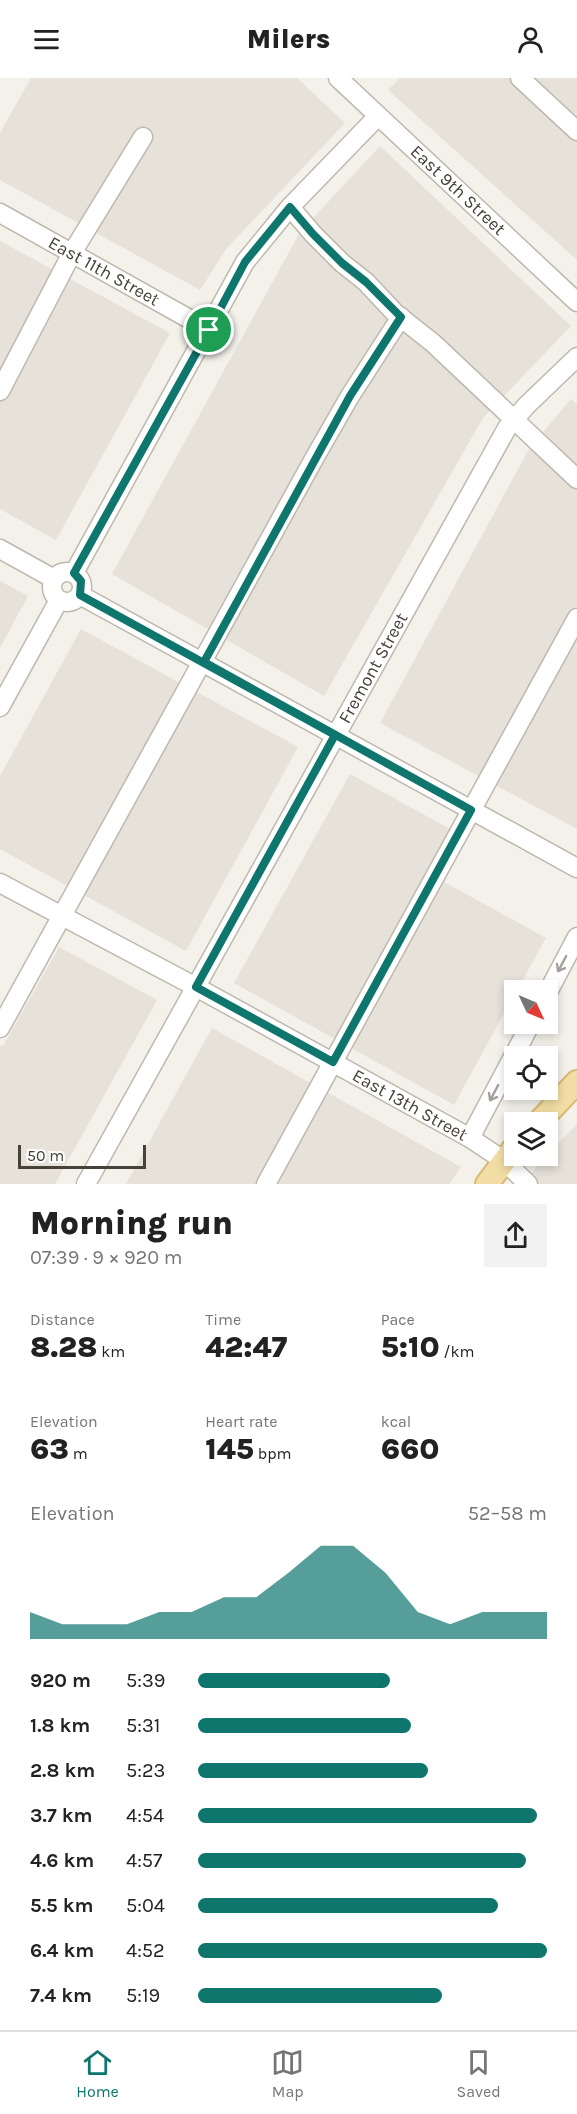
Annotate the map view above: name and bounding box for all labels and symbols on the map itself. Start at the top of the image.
street label: East 9th Street [406,140,510,240]
street label: East 11th Street [45,231,164,311]
pin [183,304,234,355]
street label: Fremont Street [334,609,413,727]
one-way arrow [556,955,567,973]
north arrow [504,980,558,1034]
street label: East 13th Street [349,1064,472,1146]
one-way arrow [487,1084,499,1102]
scale bar [18,1142,146,1170]

